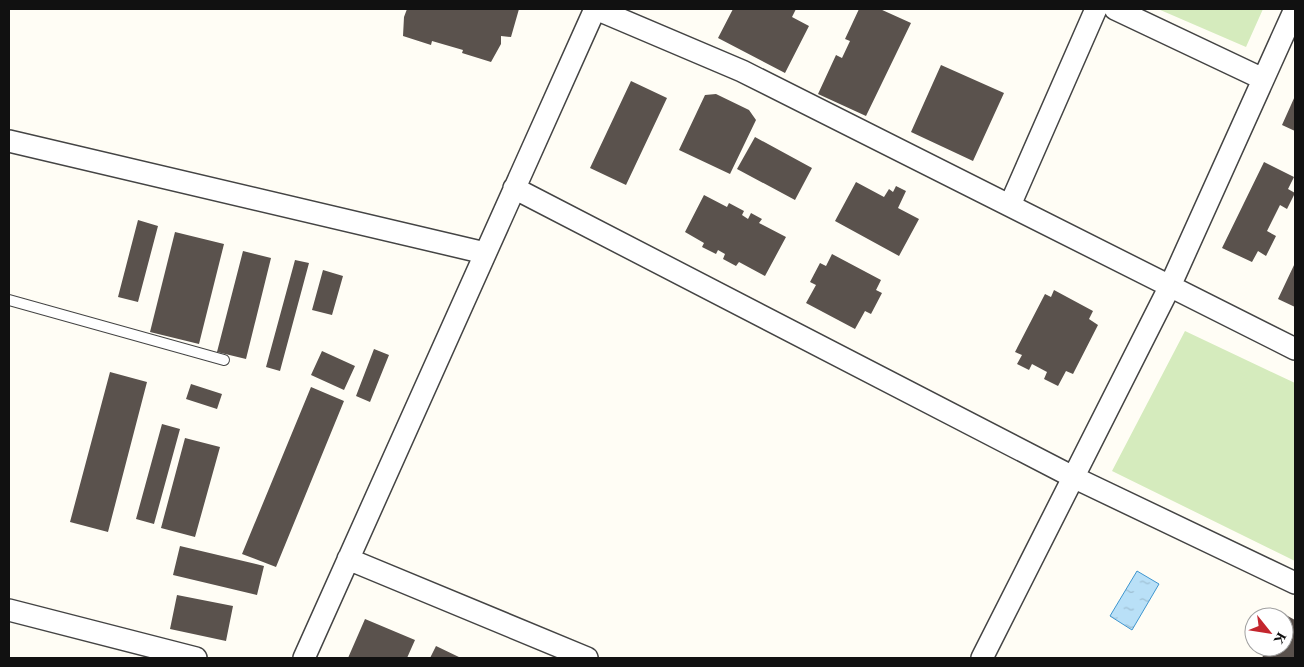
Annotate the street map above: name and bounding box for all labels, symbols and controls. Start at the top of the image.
north arrow [1244,607,1294,657]
text: K [1271,630,1289,647]

